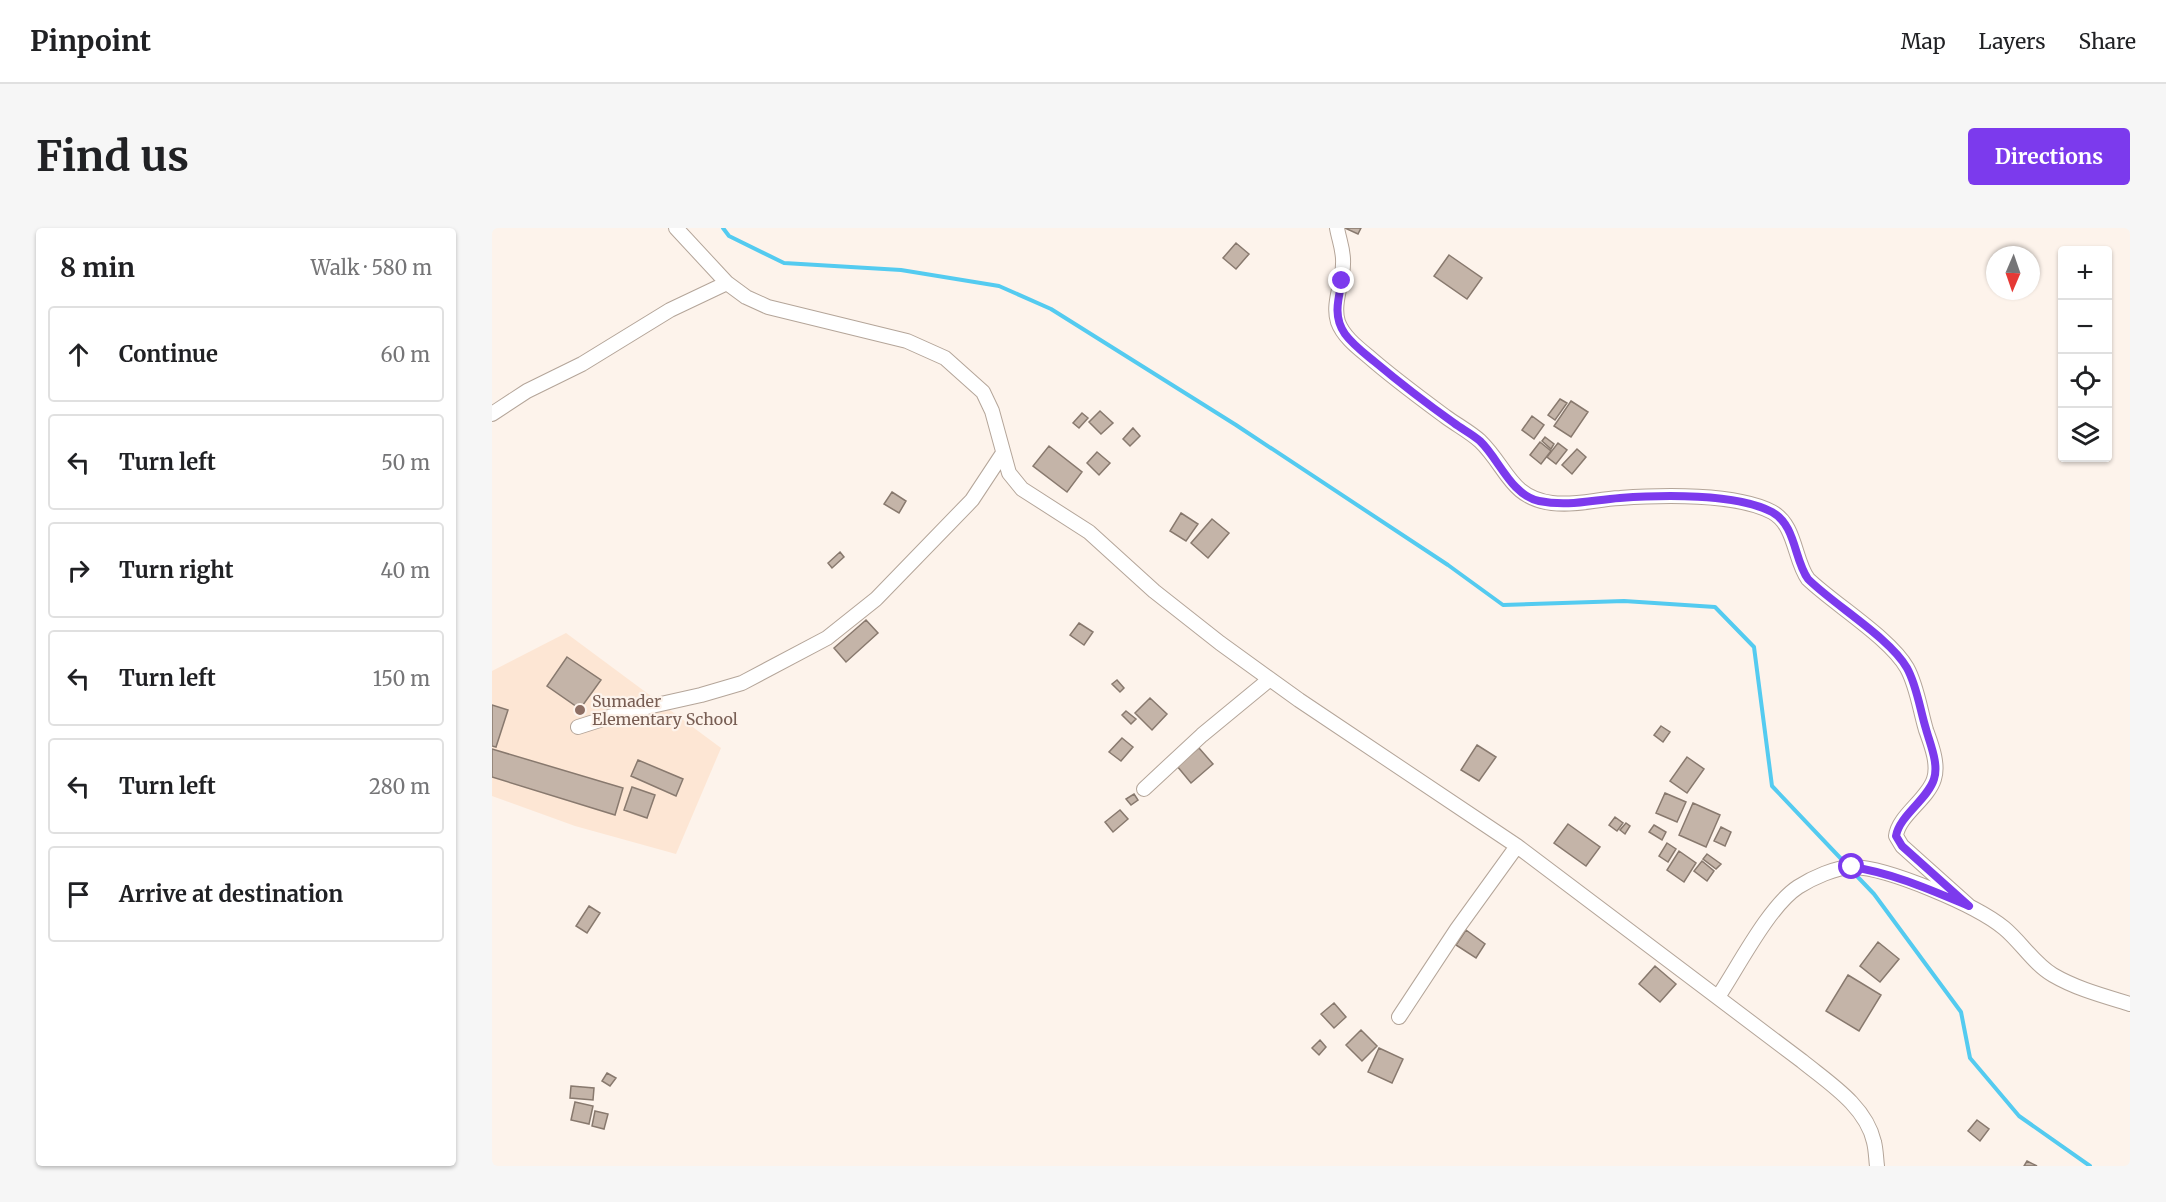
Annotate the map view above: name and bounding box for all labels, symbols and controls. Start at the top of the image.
text: Pinpoint [30,23,151,59]
text: Map [1901,28,1946,55]
text: Layers [1979,28,2046,55]
text: Share [2079,28,2136,55]
button: Directions [1968,128,2130,185]
text: Find us [36,130,189,182]
north arrow [1986,246,2040,300]
map controls [2058,246,2112,462]
button: + [2058,246,2112,300]
text: 8 min [60,251,135,284]
text: Walk · 580 m [311,255,432,280]
route end [1328,267,1354,293]
button: − [2058,300,2112,354]
icon: ahead [62,338,95,371]
text: Continue [119,340,218,368]
text: 60 m [380,342,430,367]
button: locate [2058,354,2112,408]
button: layers [2058,408,2112,462]
icon: left [62,446,95,479]
text: Turn left [119,448,216,476]
text: 50 m [381,450,430,475]
icon: right [62,554,95,587]
text: Turn right [119,556,233,584]
text: 40 m [380,558,430,583]
icon: left [62,662,95,695]
text: Turn left [119,664,216,692]
text: 150 m [373,666,430,691]
place label: Sumader Elementary School [592,691,738,729]
marker: Sumader Elementary School [573,703,587,717]
icon: left [62,770,95,803]
text: Turn left [119,772,216,800]
text: 280 m [369,774,430,799]
route start [1838,853,1864,879]
icon: arrive [62,878,95,911]
text: Arrive at destination [119,880,343,908]

